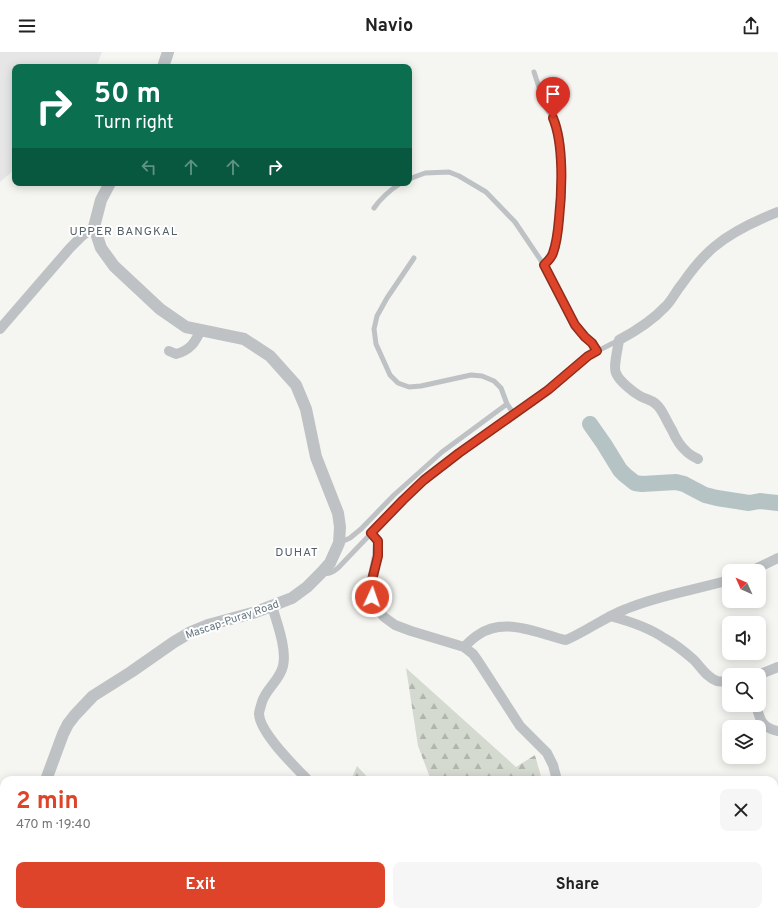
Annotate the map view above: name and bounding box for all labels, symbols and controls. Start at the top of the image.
icon: menu [16,15,38,37]
text: Navio [365,15,413,38]
icon: share [740,15,762,37]
text: 50 m [94,77,161,113]
pin [536,77,570,118]
icon: right [28,80,80,132]
icon: arrive [542,83,564,105]
text: Turn right [94,112,174,135]
icon: left [138,156,160,178]
icon: ahead [180,156,202,178]
icon: ahead [222,156,244,178]
icon: right [264,156,286,178]
district label: UPPER BANGKAL [70,224,178,240]
district label: DUHAT [275,545,319,561]
north arrow [722,564,766,608]
map controls [722,564,766,764]
position arrow [351,576,393,618]
street label: Mascap-Puray Road [184,597,281,643]
button: sound [722,616,766,660]
button: search [722,668,766,712]
button: layers [722,720,766,764]
text: 2 min [16,787,79,817]
button: close [720,789,762,831]
text: 470 m · 19:40 [16,817,91,833]
button: Exit [16,862,385,908]
button: Share [393,862,762,908]

